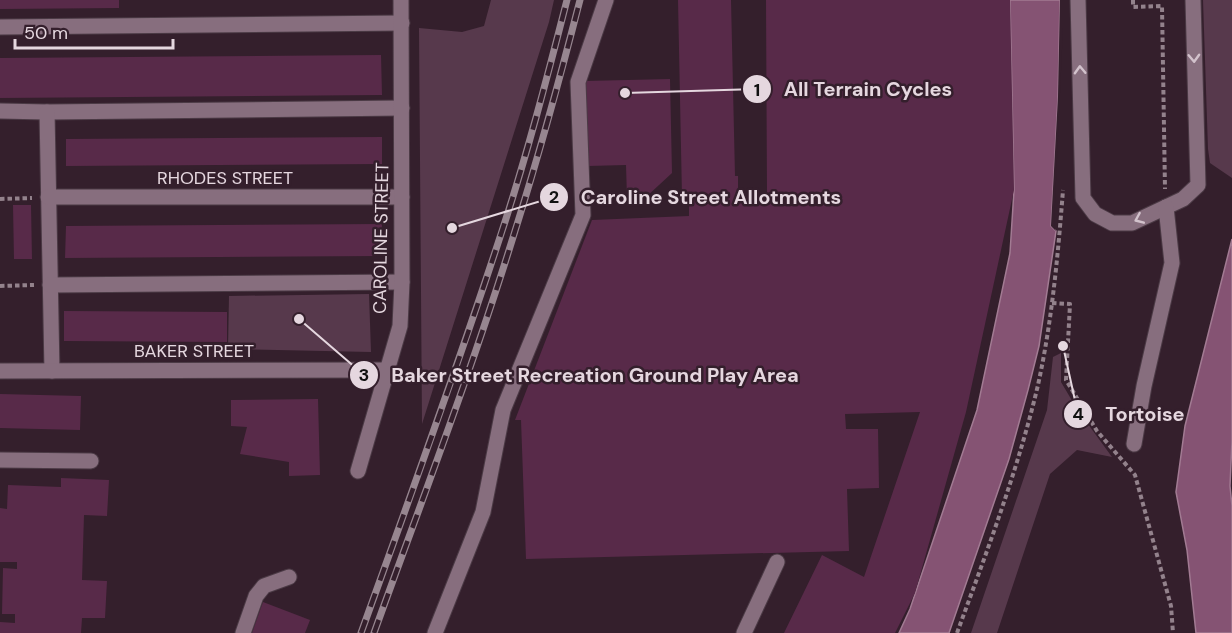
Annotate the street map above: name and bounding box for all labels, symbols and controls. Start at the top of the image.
scale bar [15,12,172,50]
text: 50 m [24,21,68,45]
one-way arrow [1188,54,1201,63]
one-way arrow [1074,66,1087,75]
callout: All Terrain Cycles [742,70,965,108]
text: All Terrain Cycles [784,76,952,102]
text: 1 [754,78,760,102]
street label: CAROLINE STREET [368,162,394,314]
street label: RHODES STREET [157,166,293,190]
callout: Caroline Street Allotments [539,178,853,216]
text: Caroline Street Allotments [581,184,841,210]
text: 2 [549,185,559,209]
one-way arrow [1135,212,1146,224]
street label: BAKER STREET [134,339,254,363]
callout: Baker Street Recreation Ground Play Area [349,356,811,394]
text: Baker Street Recreation Ground Play Area [391,362,799,388]
text: 3 [359,363,369,387]
callout: Tortoise [1063,395,1197,433]
text: Tortoise [1105,401,1185,427]
text: 4 [1072,402,1084,426]

